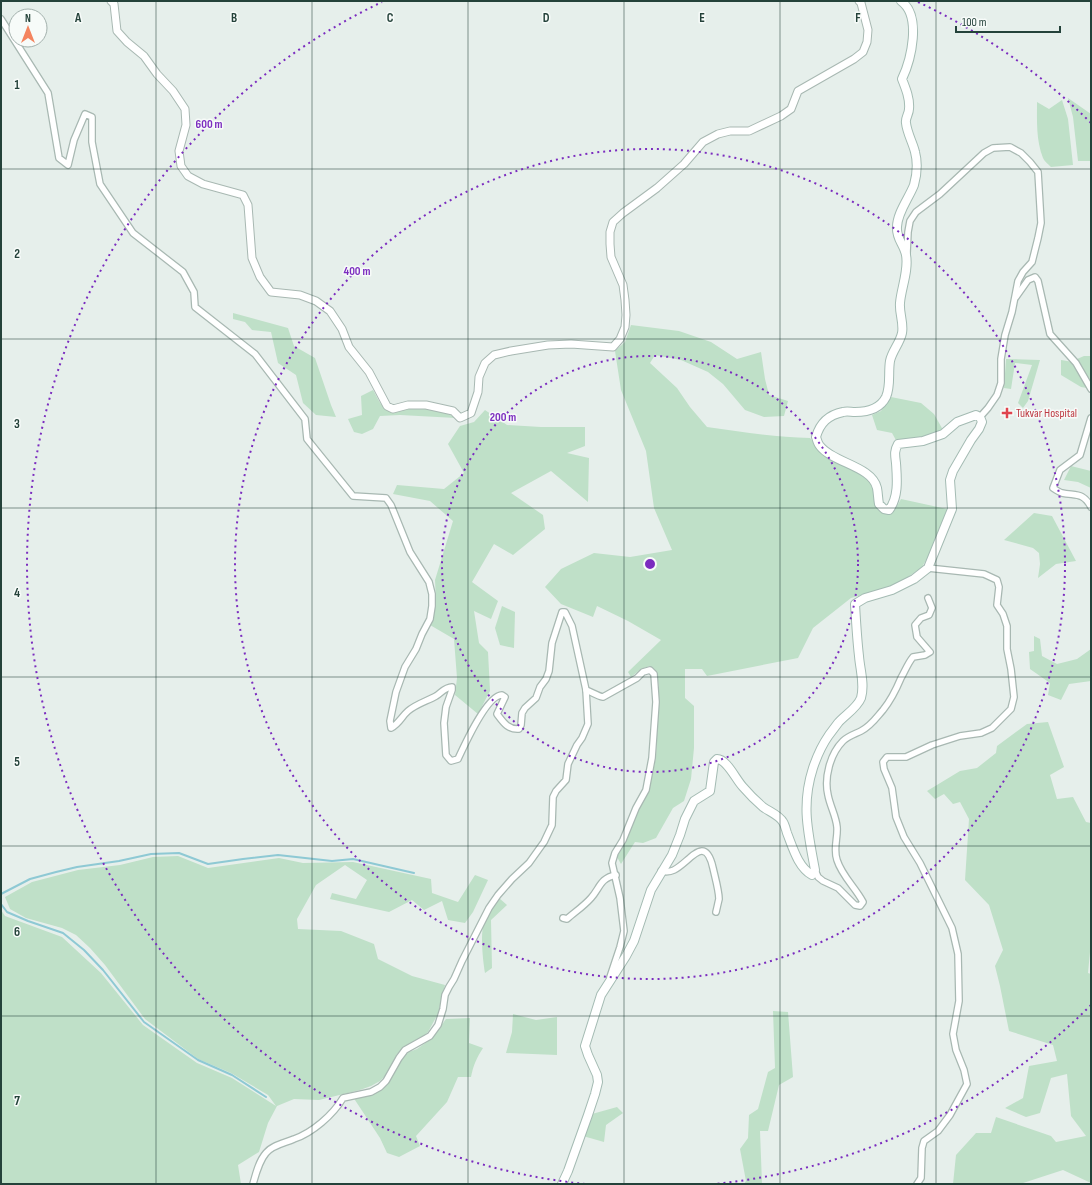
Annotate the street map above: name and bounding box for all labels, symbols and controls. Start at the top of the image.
north arrow [8,8,48,48]
scale bar [956,8,1060,34]
text: A [74,10,82,26]
text: B [231,10,237,26]
text: C [387,10,394,26]
text: D [543,10,550,26]
text: E [699,10,705,26]
text: F [855,10,861,26]
text: N [25,12,31,25]
text: 100 m [962,15,987,30]
text: 1 [14,77,20,93]
text: 600 m [196,117,222,132]
text: 2 [14,246,20,262]
text: 400 m [344,264,370,279]
place label: Tukvar Hospital [1016,406,1077,421]
marker: Tukvar Hospital [1001,407,1013,419]
text: 200 m [490,410,516,425]
text: 3 [14,416,20,432]
centre of rings [643,557,657,571]
text: 4 [14,585,20,601]
text: 5 [14,754,20,770]
text: 6 [14,924,20,940]
text: 7 [14,1093,20,1109]

